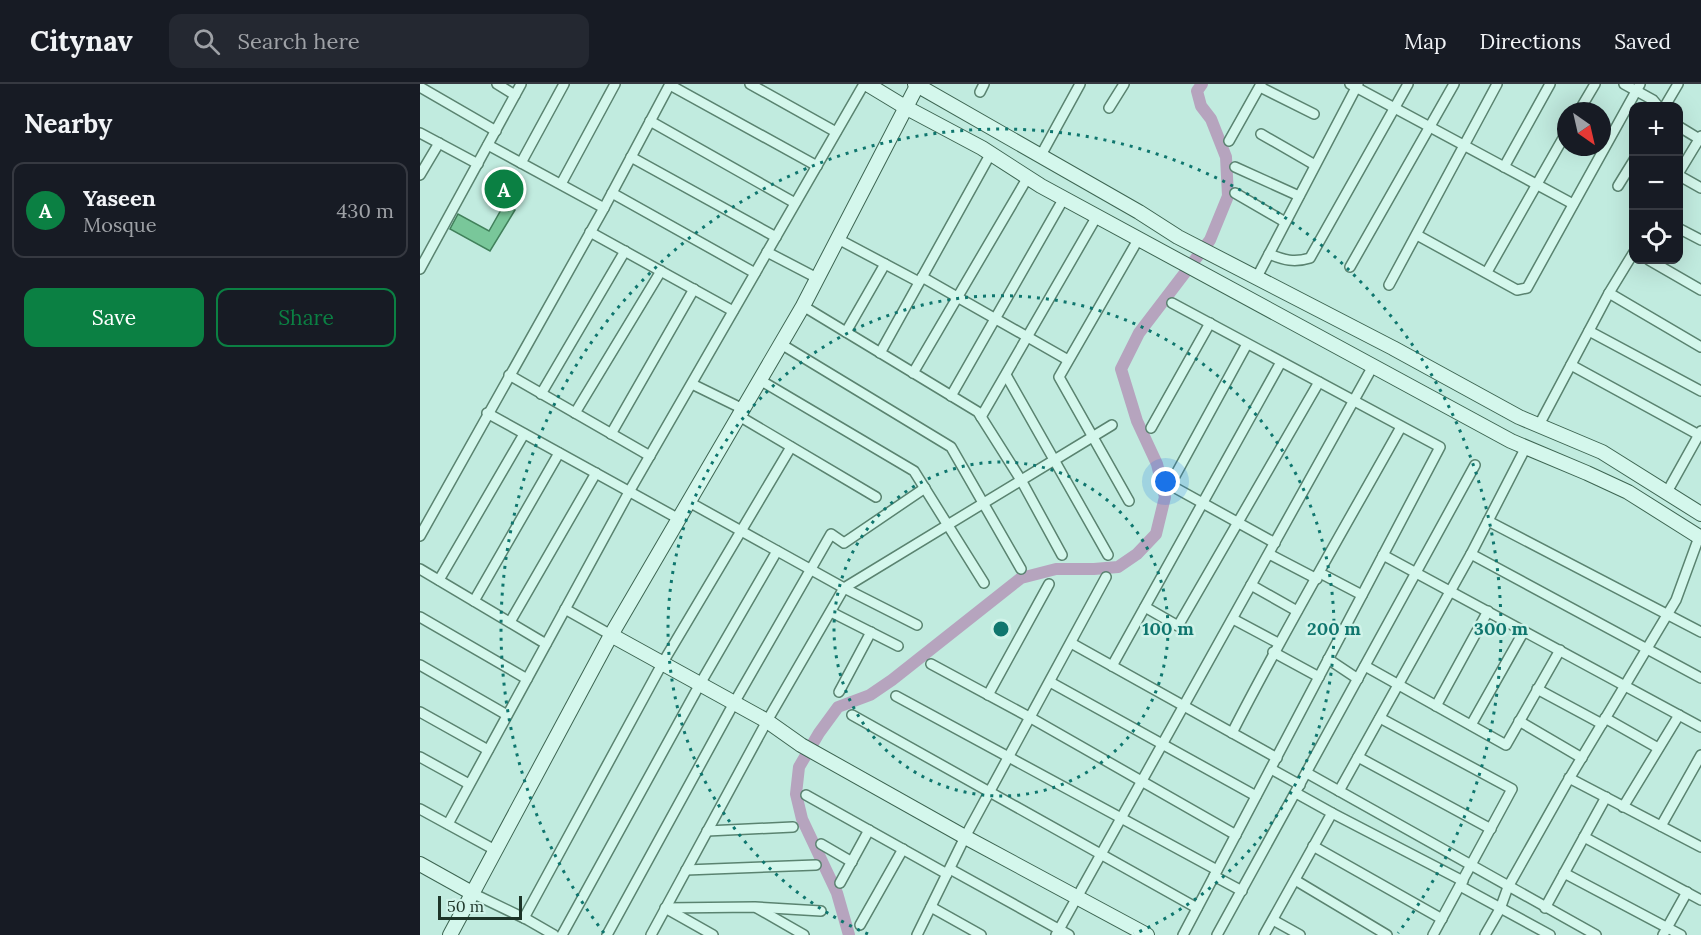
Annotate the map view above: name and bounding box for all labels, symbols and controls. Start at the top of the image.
search box [169,14,589,68]
text: Citynav [30,23,133,59]
icon: search [190,25,223,58]
text: Search here [238,27,360,55]
text: Map [1404,28,1447,55]
text: Directions [1480,28,1581,55]
text: Saved [1614,28,1671,55]
north arrow [1557,102,1611,156]
map controls [1629,102,1683,264]
button: + [1629,102,1683,156]
text: Nearby [24,107,112,140]
button: − [1629,156,1683,210]
pin: A [484,166,524,212]
text: Yaseen [83,184,156,212]
text: A [39,198,52,223]
text: 430 m [336,198,394,223]
button: locate [1629,210,1683,264]
text: Mosque [83,212,156,237]
button: Save [24,288,204,347]
button: Share [216,288,396,347]
your location [1151,467,1180,496]
text: 100 m [1142,617,1194,640]
text: 200 m [1307,617,1361,640]
text: 300 m [1474,617,1529,640]
centre of rings [991,619,1011,639]
scale bar [438,893,522,920]
text: 50 m [447,896,484,916]

